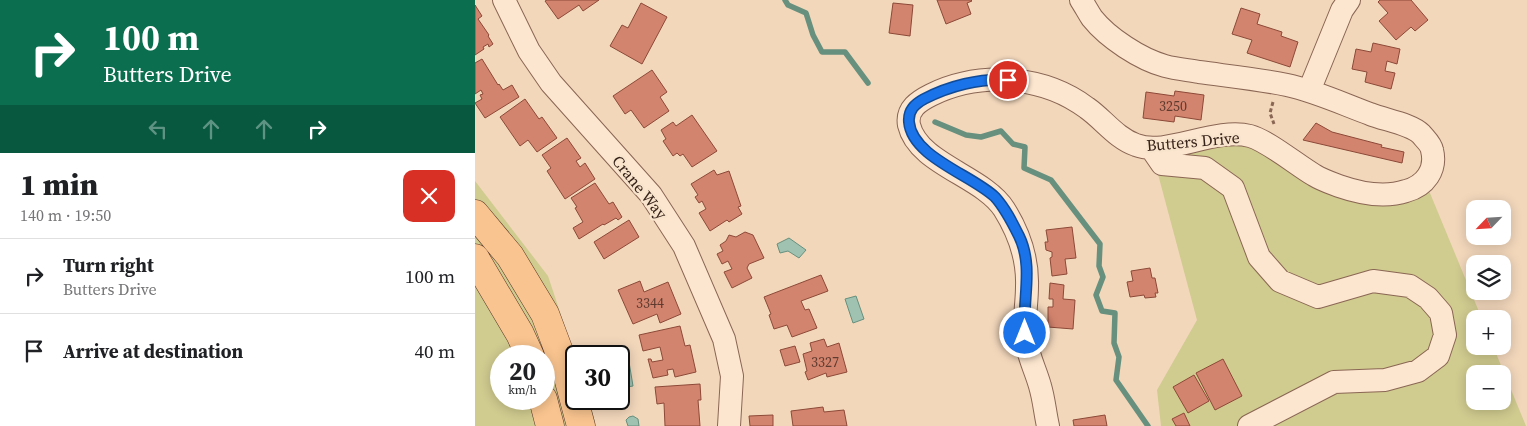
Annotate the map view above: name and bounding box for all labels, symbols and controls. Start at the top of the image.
text: 100 m [103,14,199,62]
icon: right [20,20,85,85]
text: Butters Drive [103,59,232,89]
pin [987,59,1029,101]
icon: arrive [994,66,1022,94]
house number: 3250 [1159,96,1187,116]
icon: left [144,115,172,143]
icon: ahead [197,115,225,143]
icon: ahead [250,115,278,143]
icon: right [303,115,331,143]
street label: Butters Drive [1145,126,1241,156]
street label: Crane Way [607,150,673,224]
text: 1 min [20,164,98,205]
button: close [403,170,455,222]
north arrow [1466,200,1511,245]
map controls [1466,200,1511,410]
text: 140 m · 19:50 [20,204,111,226]
text: Turn right [63,252,154,278]
button: layers [1466,255,1511,300]
icon: right [20,262,48,290]
text: 100 m [405,263,455,289]
text: Butters Drive [63,278,157,300]
house number: 3344 [636,293,664,313]
position arrow [998,306,1050,358]
button: + [1466,310,1511,355]
icon: arrive [20,337,48,365]
text: Arrive at destination [63,338,243,364]
text: 40 m [414,338,455,364]
speed limit sign: 30 [565,345,630,410]
house number: 3327 [811,352,839,372]
text: 20 [509,354,536,388]
button: − [1466,365,1511,410]
text: km/h [508,382,537,398]

